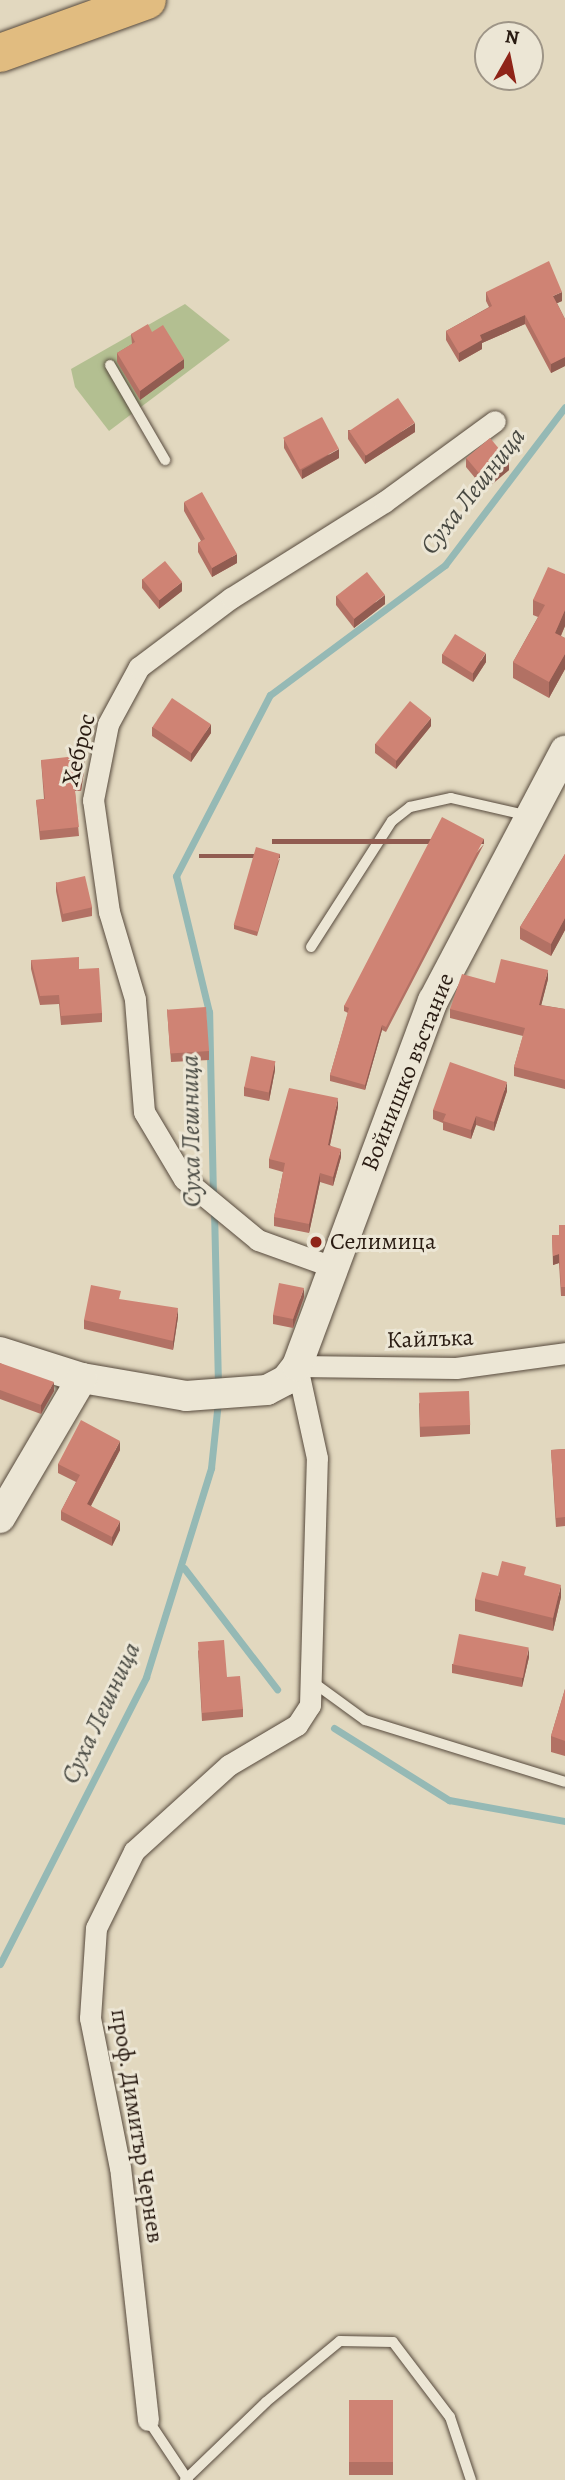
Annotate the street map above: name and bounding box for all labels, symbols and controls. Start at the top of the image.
north arrow [474,21,544,91]
text: N [503,23,521,51]
water label: Суха Лешница [414,421,532,561]
street label: Хеброс [56,711,102,789]
street label: Войнишко въстание [355,969,461,1175]
water label: Суха Лешница [174,1054,208,1208]
place label: Селимица [330,1228,436,1256]
marker: Селимица [308,1234,324,1250]
street label: Кайлъка [386,1323,474,1355]
water label: Суха Лешница [55,1637,147,1789]
street label: проф. Димитър Чернев [104,2007,170,2245]

